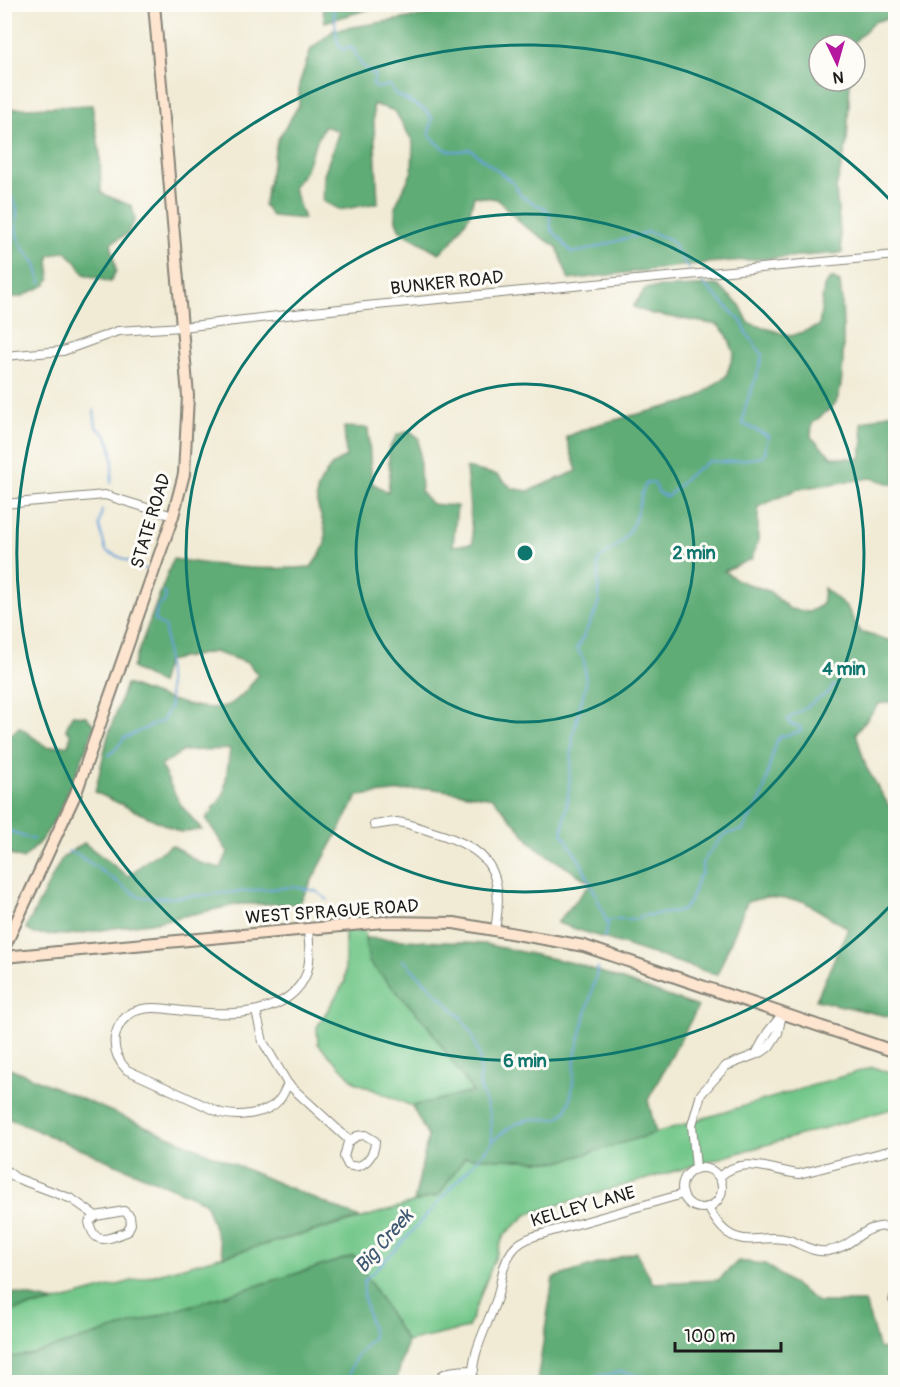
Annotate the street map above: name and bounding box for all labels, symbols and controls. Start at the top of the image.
north arrow [807,33,867,93]
text: N [832,67,844,87]
street label: BUNKER ROAD [389,266,505,300]
street label: STATE ROAD [126,471,176,571]
text: 2 min [672,542,716,565]
centre of rings [515,543,535,563]
text: 4 min [822,658,866,681]
street label: WEST SPRAGUE ROAD [245,894,419,930]
text: 6 min [503,1050,547,1073]
street label: KELLEY LANE [528,1181,638,1233]
water label: Big Creek [349,1203,420,1278]
scale bar [675,1315,782,1353]
text: 100 m [684,1325,736,1348]

